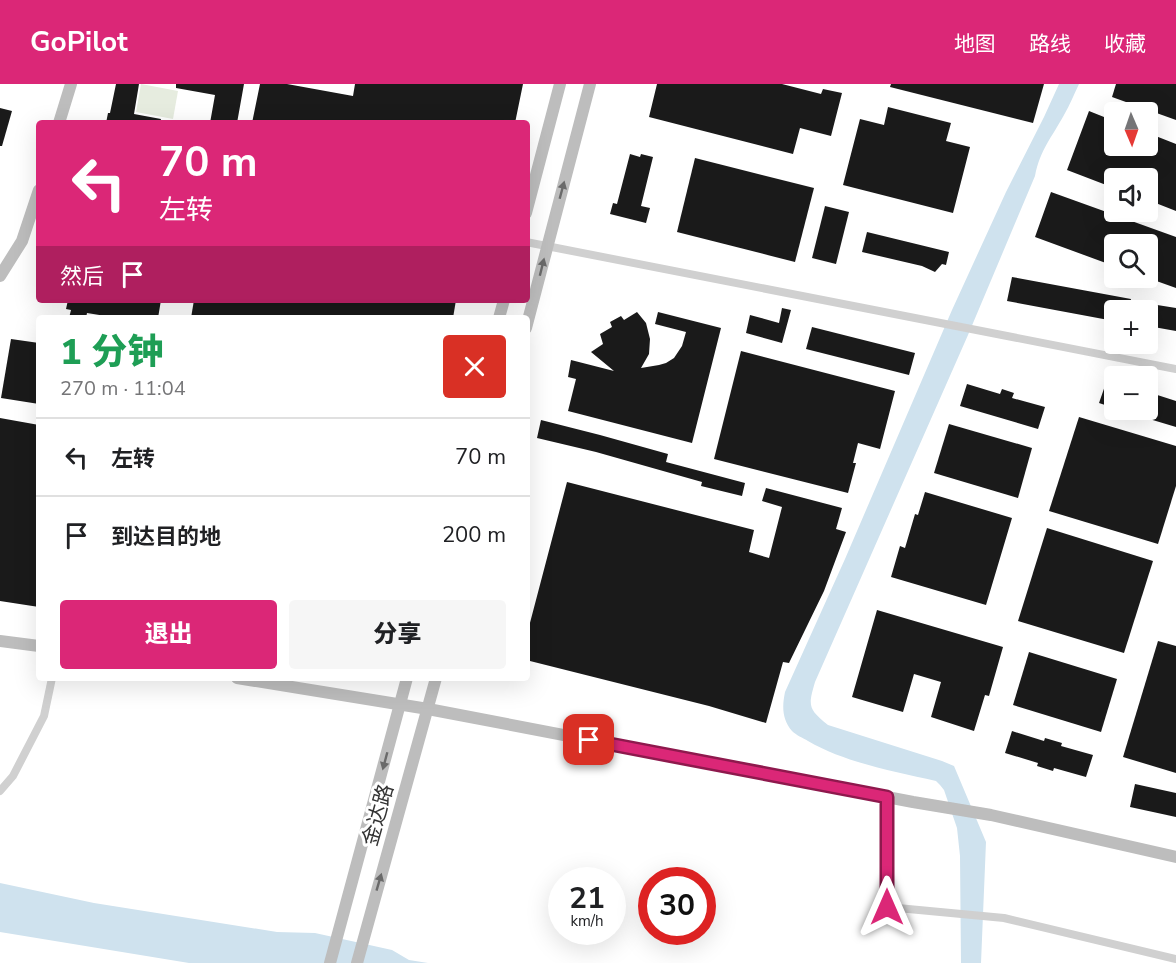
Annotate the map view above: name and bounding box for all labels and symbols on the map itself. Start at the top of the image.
north arrow [1104,102,1158,156]
one-way arrow [558,181,568,199]
one-way arrow [538,258,548,276]
pin [563,714,614,765]
one-way arrow [380,752,389,770]
street label: 金达路 [356,781,400,849]
speed limit sign: 30 [638,867,716,945]
one-way arrow [375,873,384,891]
position arrow [855,875,919,939]

